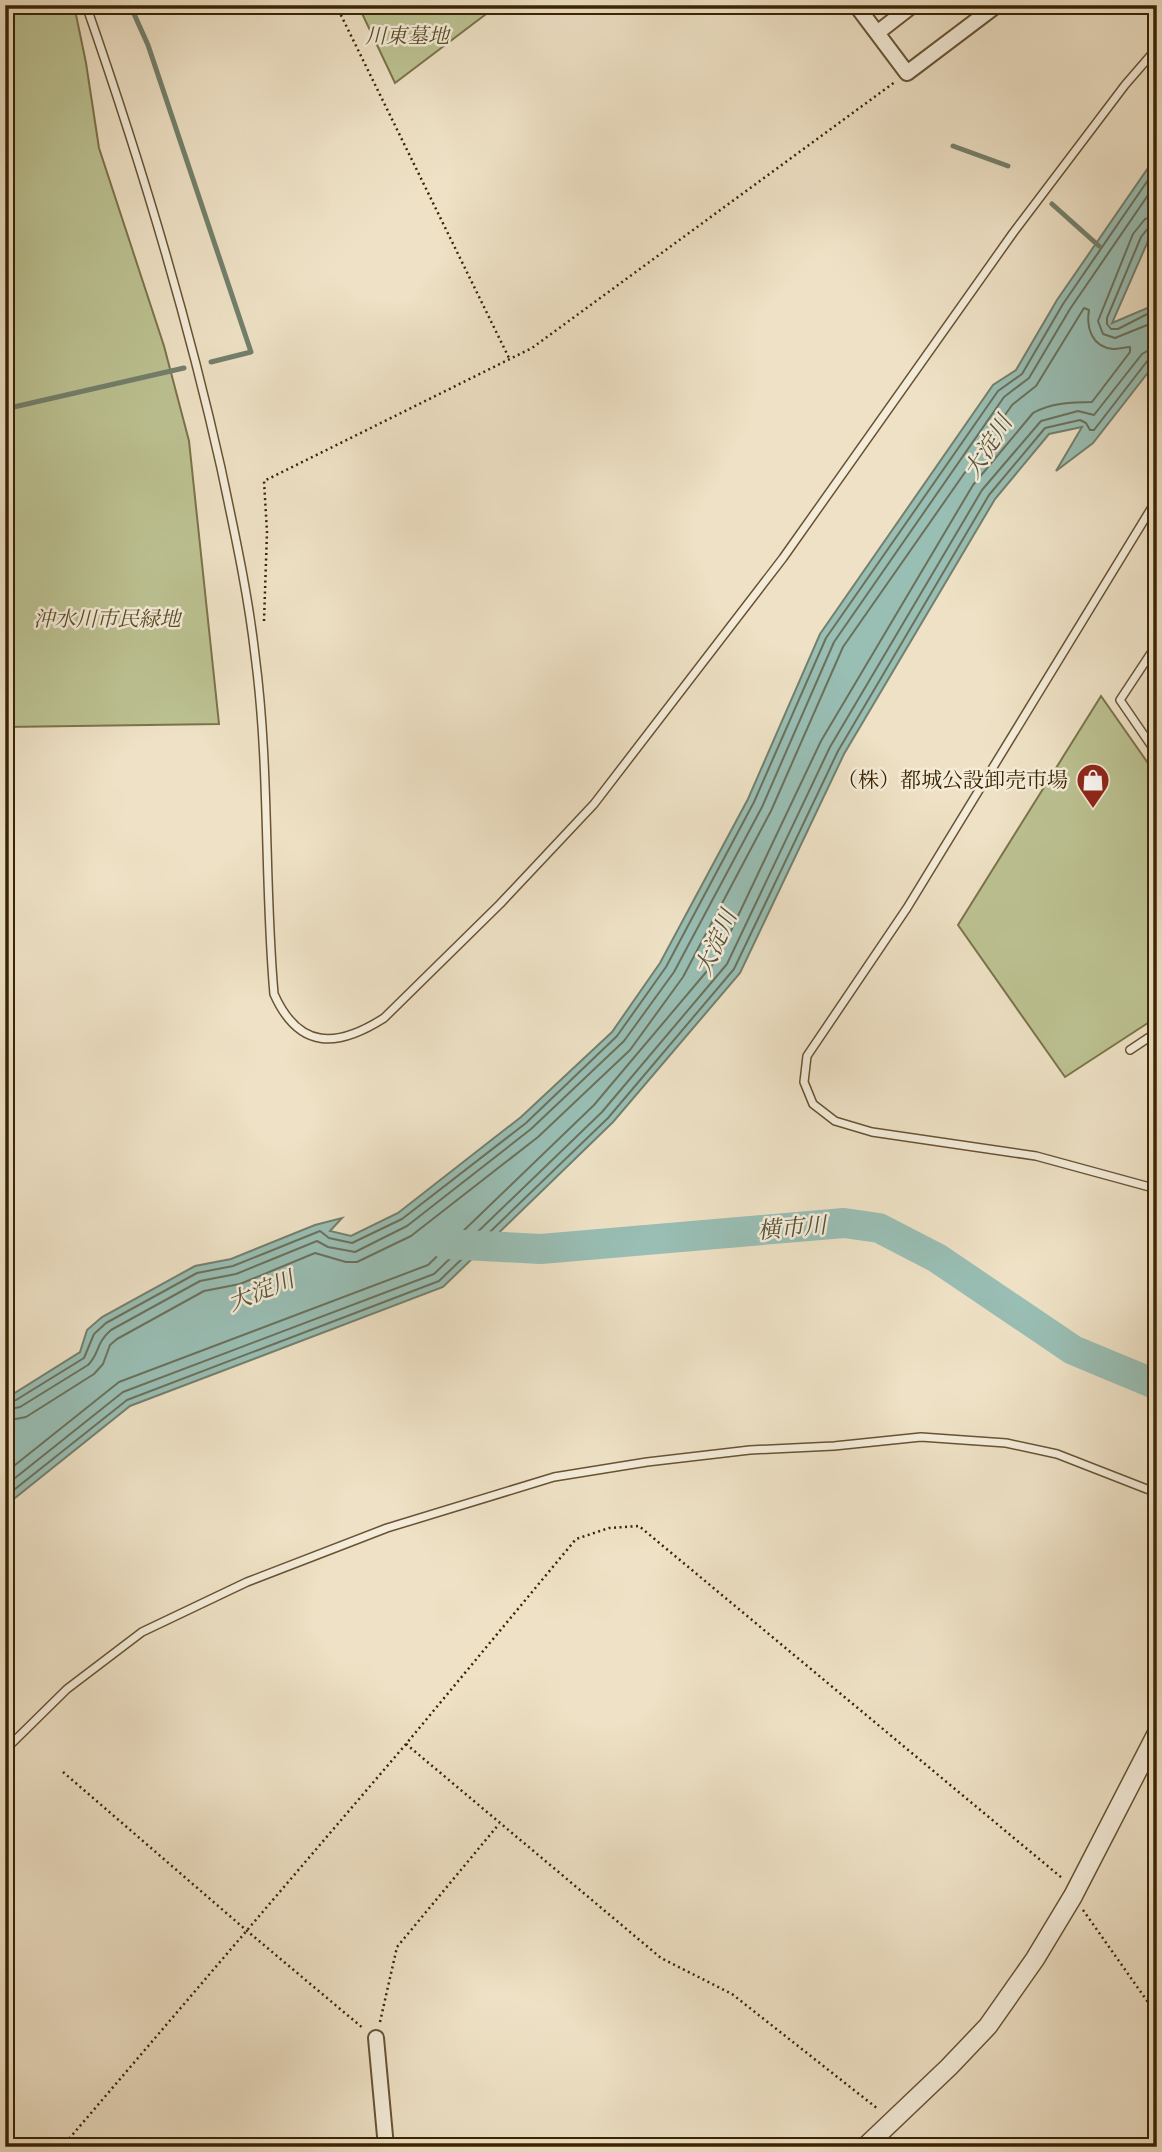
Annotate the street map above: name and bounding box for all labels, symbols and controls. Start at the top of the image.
park label: 川東墓地 [365,24,451,48]
water label: 大淀川 [958,408,1019,483]
park label: 沖水川市民緑地 [34,607,182,631]
shop icon: （株）都城公設卸売市場 [1074,761,1112,810]
place label: （株）都城公設卸売市場 [837,768,1068,792]
water label: 大淀川 [690,903,744,980]
water label: 横市川 [756,1211,831,1244]
water label: 大淀川 [224,1264,301,1316]

